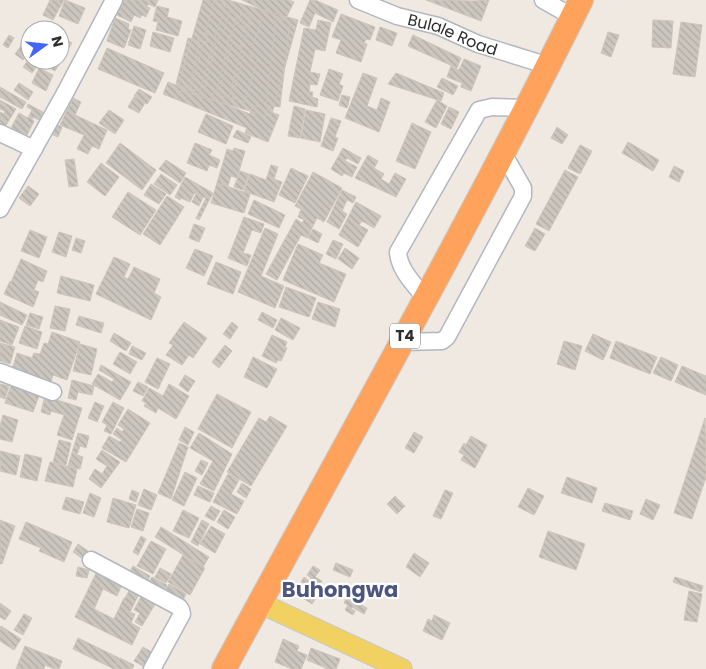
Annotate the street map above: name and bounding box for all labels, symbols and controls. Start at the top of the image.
street label: Bulale Road [405,8,500,61]
north arrow [20,20,70,70]
text: N [47,34,69,49]
road number: T4 [390,324,420,348]
district label: Buhongwa [282,575,398,604]

